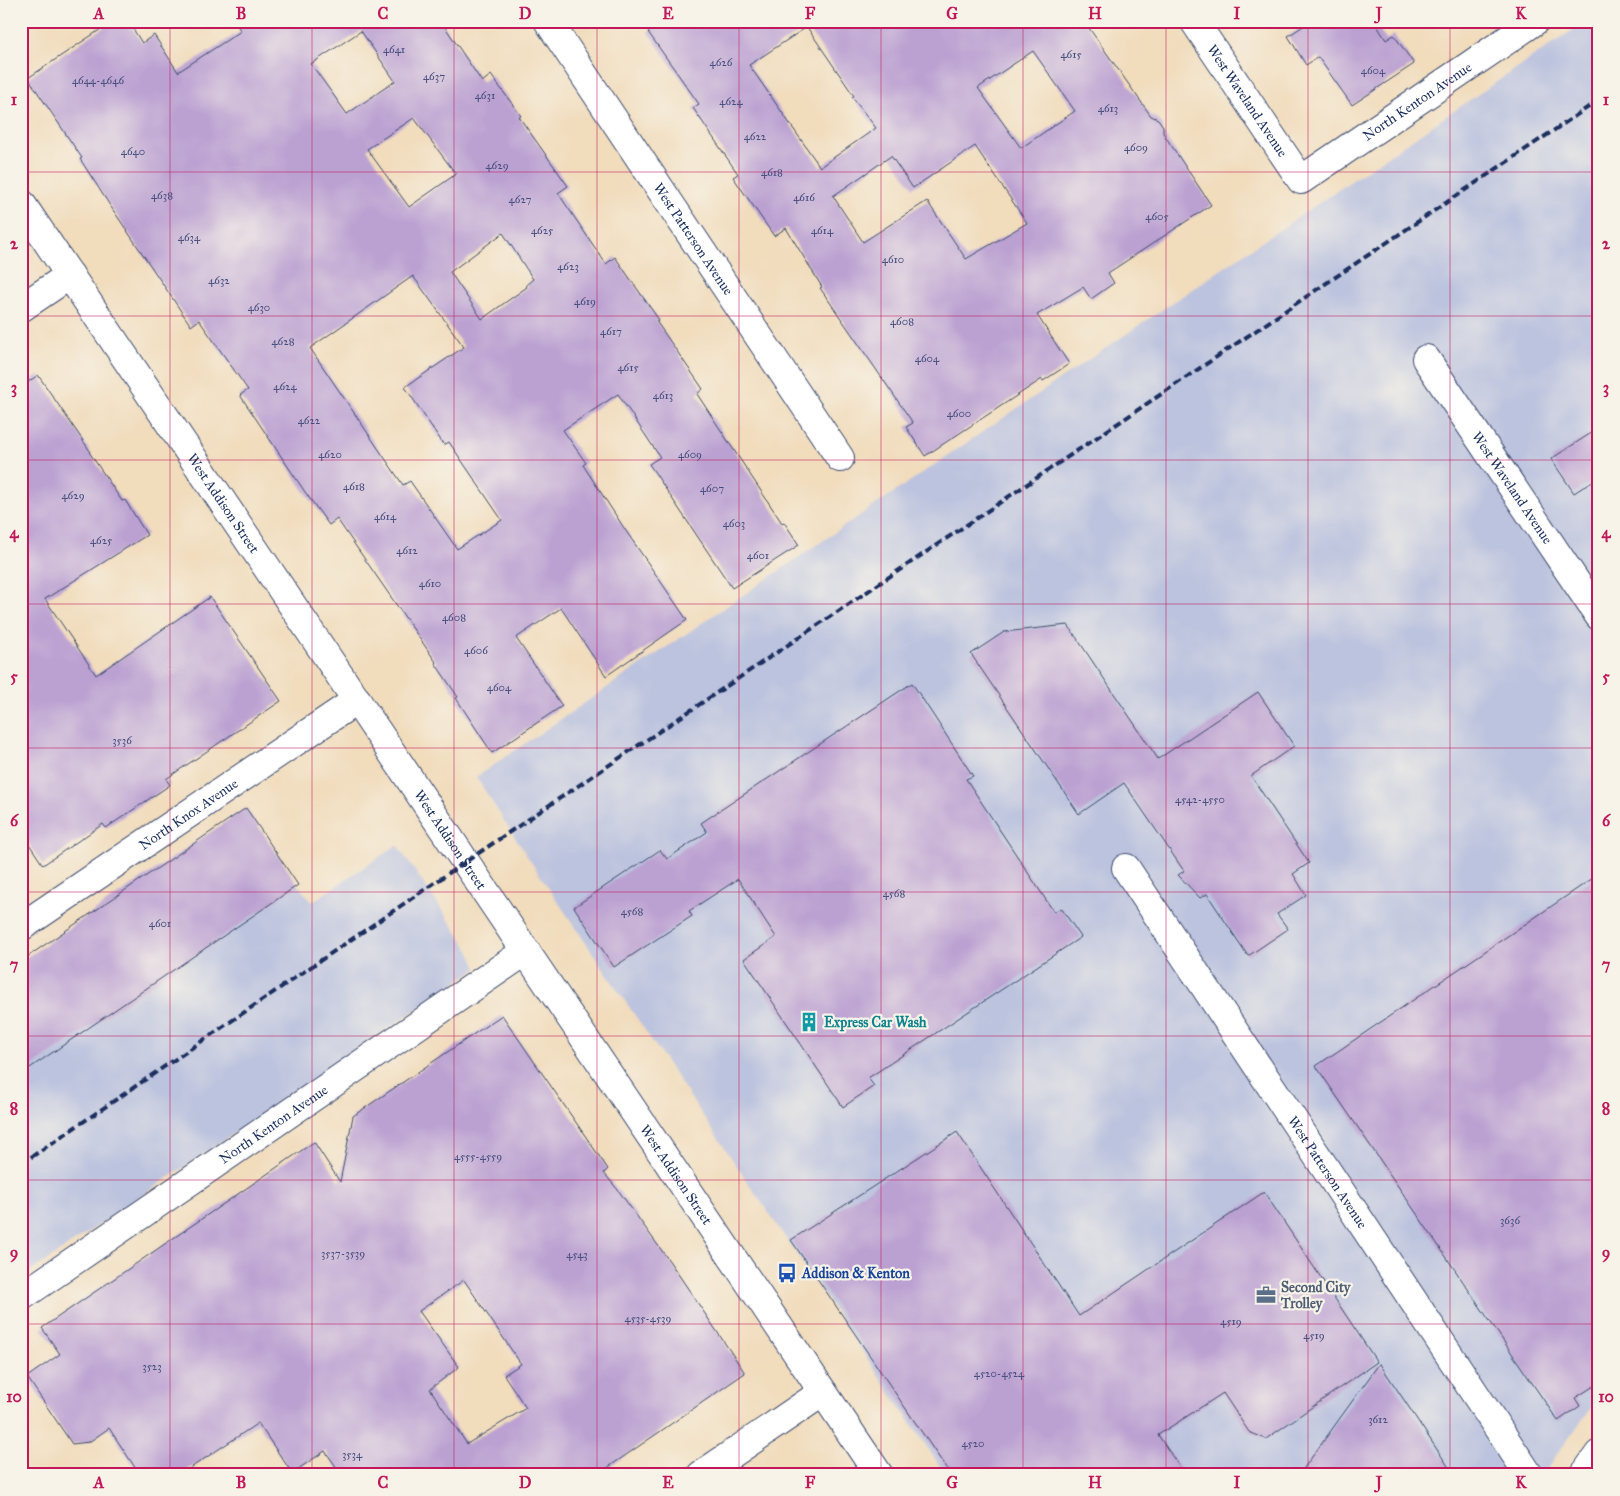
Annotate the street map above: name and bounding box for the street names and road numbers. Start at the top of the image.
street label: West Waveland Avenue [1203,41,1291,161]
street label: North Kenton Avenue [1360,59,1475,144]
street label: West Patterson Avenue [650,180,737,299]
street label: West Waveland Avenue [1468,428,1556,547]
street label: West Addison Street [183,450,263,557]
street label: North Knox Avenue [136,775,241,854]
street label: West Addison Street [410,787,490,893]
street label: North Kenton Avenue [216,1081,331,1168]
street label: West Patterson Avenue [1284,1113,1371,1232]
street label: West Addison Street [636,1122,716,1228]

